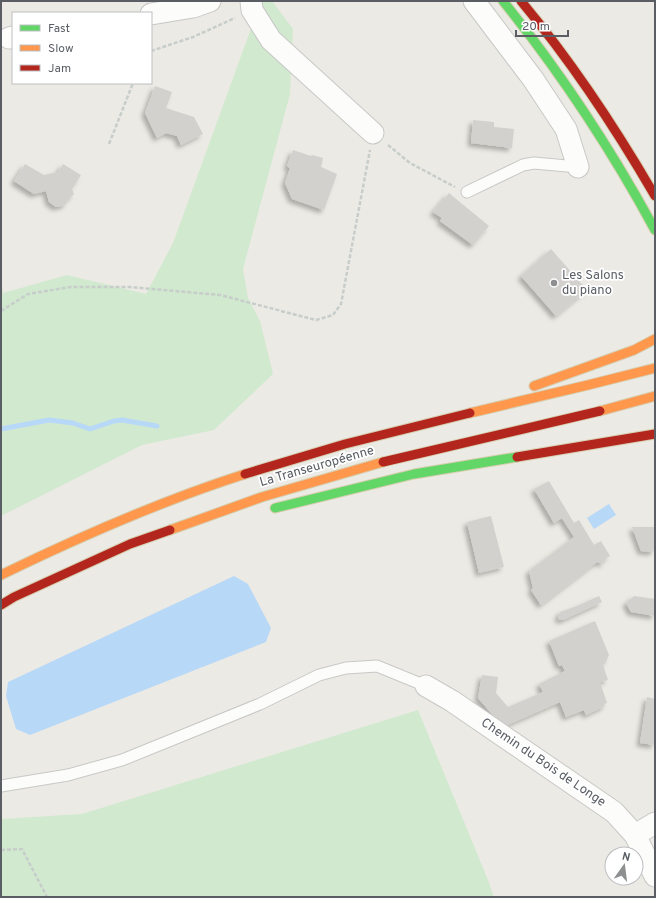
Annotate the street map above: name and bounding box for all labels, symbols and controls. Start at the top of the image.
legend [12,12,152,84]
scale bar [516,12,568,38]
text: 20 m [522,19,550,35]
text: Fast [48,21,70,37]
text: Slow [48,41,74,57]
text: Jam [48,61,71,77]
place label: Les Salons du piano [562,268,624,299]
marker: Les Salons du piano [549,278,559,288]
street label: La Transeuropéenne [258,443,376,491]
street label: Chemin du Bois de Longe [477,715,609,811]
north arrow [604,846,644,886]
text: N [621,850,632,865]

